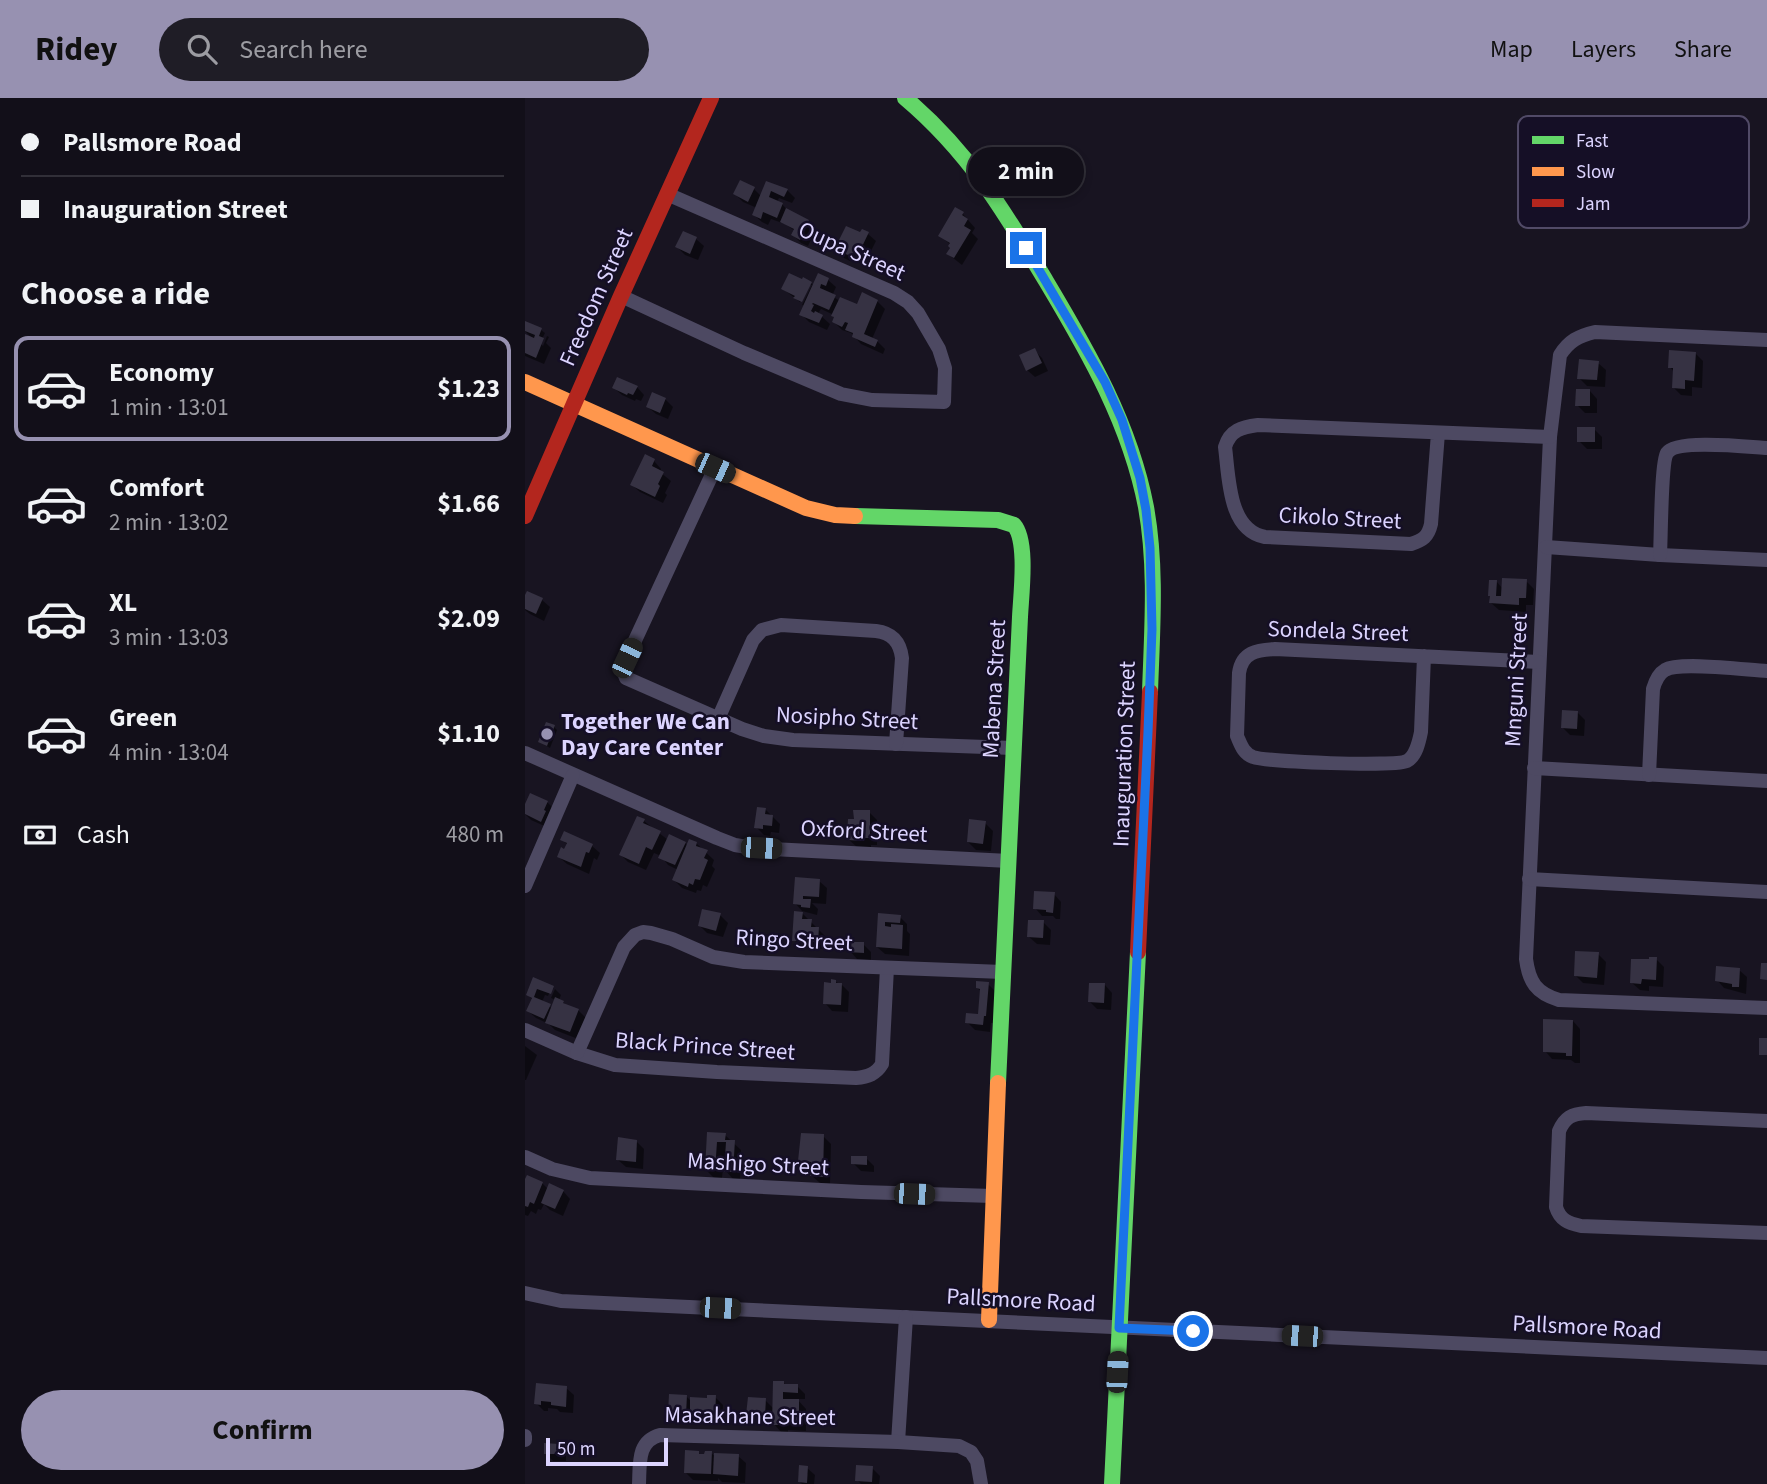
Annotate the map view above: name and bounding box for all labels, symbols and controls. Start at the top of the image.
search box [159,18,649,81]
text: Ridey [35,26,117,73]
icon: search [183,30,221,68]
text: Search here [239,31,368,68]
text: Map [1490,32,1533,67]
text: Layers [1571,32,1636,67]
text: Share [1674,32,1732,67]
legend [1518,116,1749,228]
text: Pallsmore Road [63,124,242,161]
text: Fast [1576,128,1609,155]
callout: 2 min [968,146,1084,195]
text: 2 min [998,155,1054,188]
text: Slow [1576,159,1615,186]
text: Inauguration Street [63,191,288,228]
text: Jam [1576,191,1610,218]
street label: Oupa Street [793,213,911,289]
street label: Freedom Street [551,222,641,371]
route end [1010,232,1042,264]
text: Choose a ride [21,271,210,317]
text: Economy [109,354,214,391]
icon: car [25,357,88,420]
text: $1.23 [437,370,500,407]
text: 1 min · 13:01 [109,391,229,424]
car [692,450,739,486]
text: Comfort [109,469,204,506]
icon: car [25,472,88,535]
text: $1.66 [437,485,500,522]
street label: Cikolo Street [1278,498,1402,538]
text: 2 min · 13:02 [109,506,229,539]
text: XL [109,584,137,621]
icon: car [25,587,88,650]
text: $2.09 [437,600,500,637]
street label: Sondela Street [1267,612,1409,650]
street label: Mnguni Street [1496,612,1536,748]
street label: Mabena Street [974,619,1014,759]
text: 3 min · 13:03 [109,621,229,654]
car [609,635,646,681]
street label: Inauguration Street [1104,660,1144,848]
street label: Nosipho Street [775,698,919,738]
text: Green [109,699,177,736]
icon: car [25,702,88,765]
place label: Together We Can Day Care Center [561,705,730,764]
text: $1.10 [437,715,500,752]
marker: Together We Can Day Care Center [539,726,555,742]
text: 4 min · 13:04 [109,736,229,769]
street label: Oxford Street [800,811,928,851]
icon: cash [21,816,59,854]
text: Cash [77,816,130,853]
text: 480 m [446,818,504,851]
car [740,836,783,860]
street label: Ringo Street [735,920,854,960]
street label: Black Prince Street [614,1023,796,1069]
street label: Mashigo Street [686,1144,830,1184]
car [893,1183,936,1205]
street label: Pallsmore Road [945,1280,1097,1320]
car [699,1296,742,1320]
street label: Pallsmore Road [1511,1307,1663,1347]
route start [1177,1315,1209,1347]
car [1281,1324,1324,1348]
car [1106,1350,1129,1394]
button: Confirm [21,1390,504,1470]
street label: Masakhane Street [664,1398,836,1434]
scale bar [546,1435,669,1467]
text: 50 m [557,1436,595,1463]

